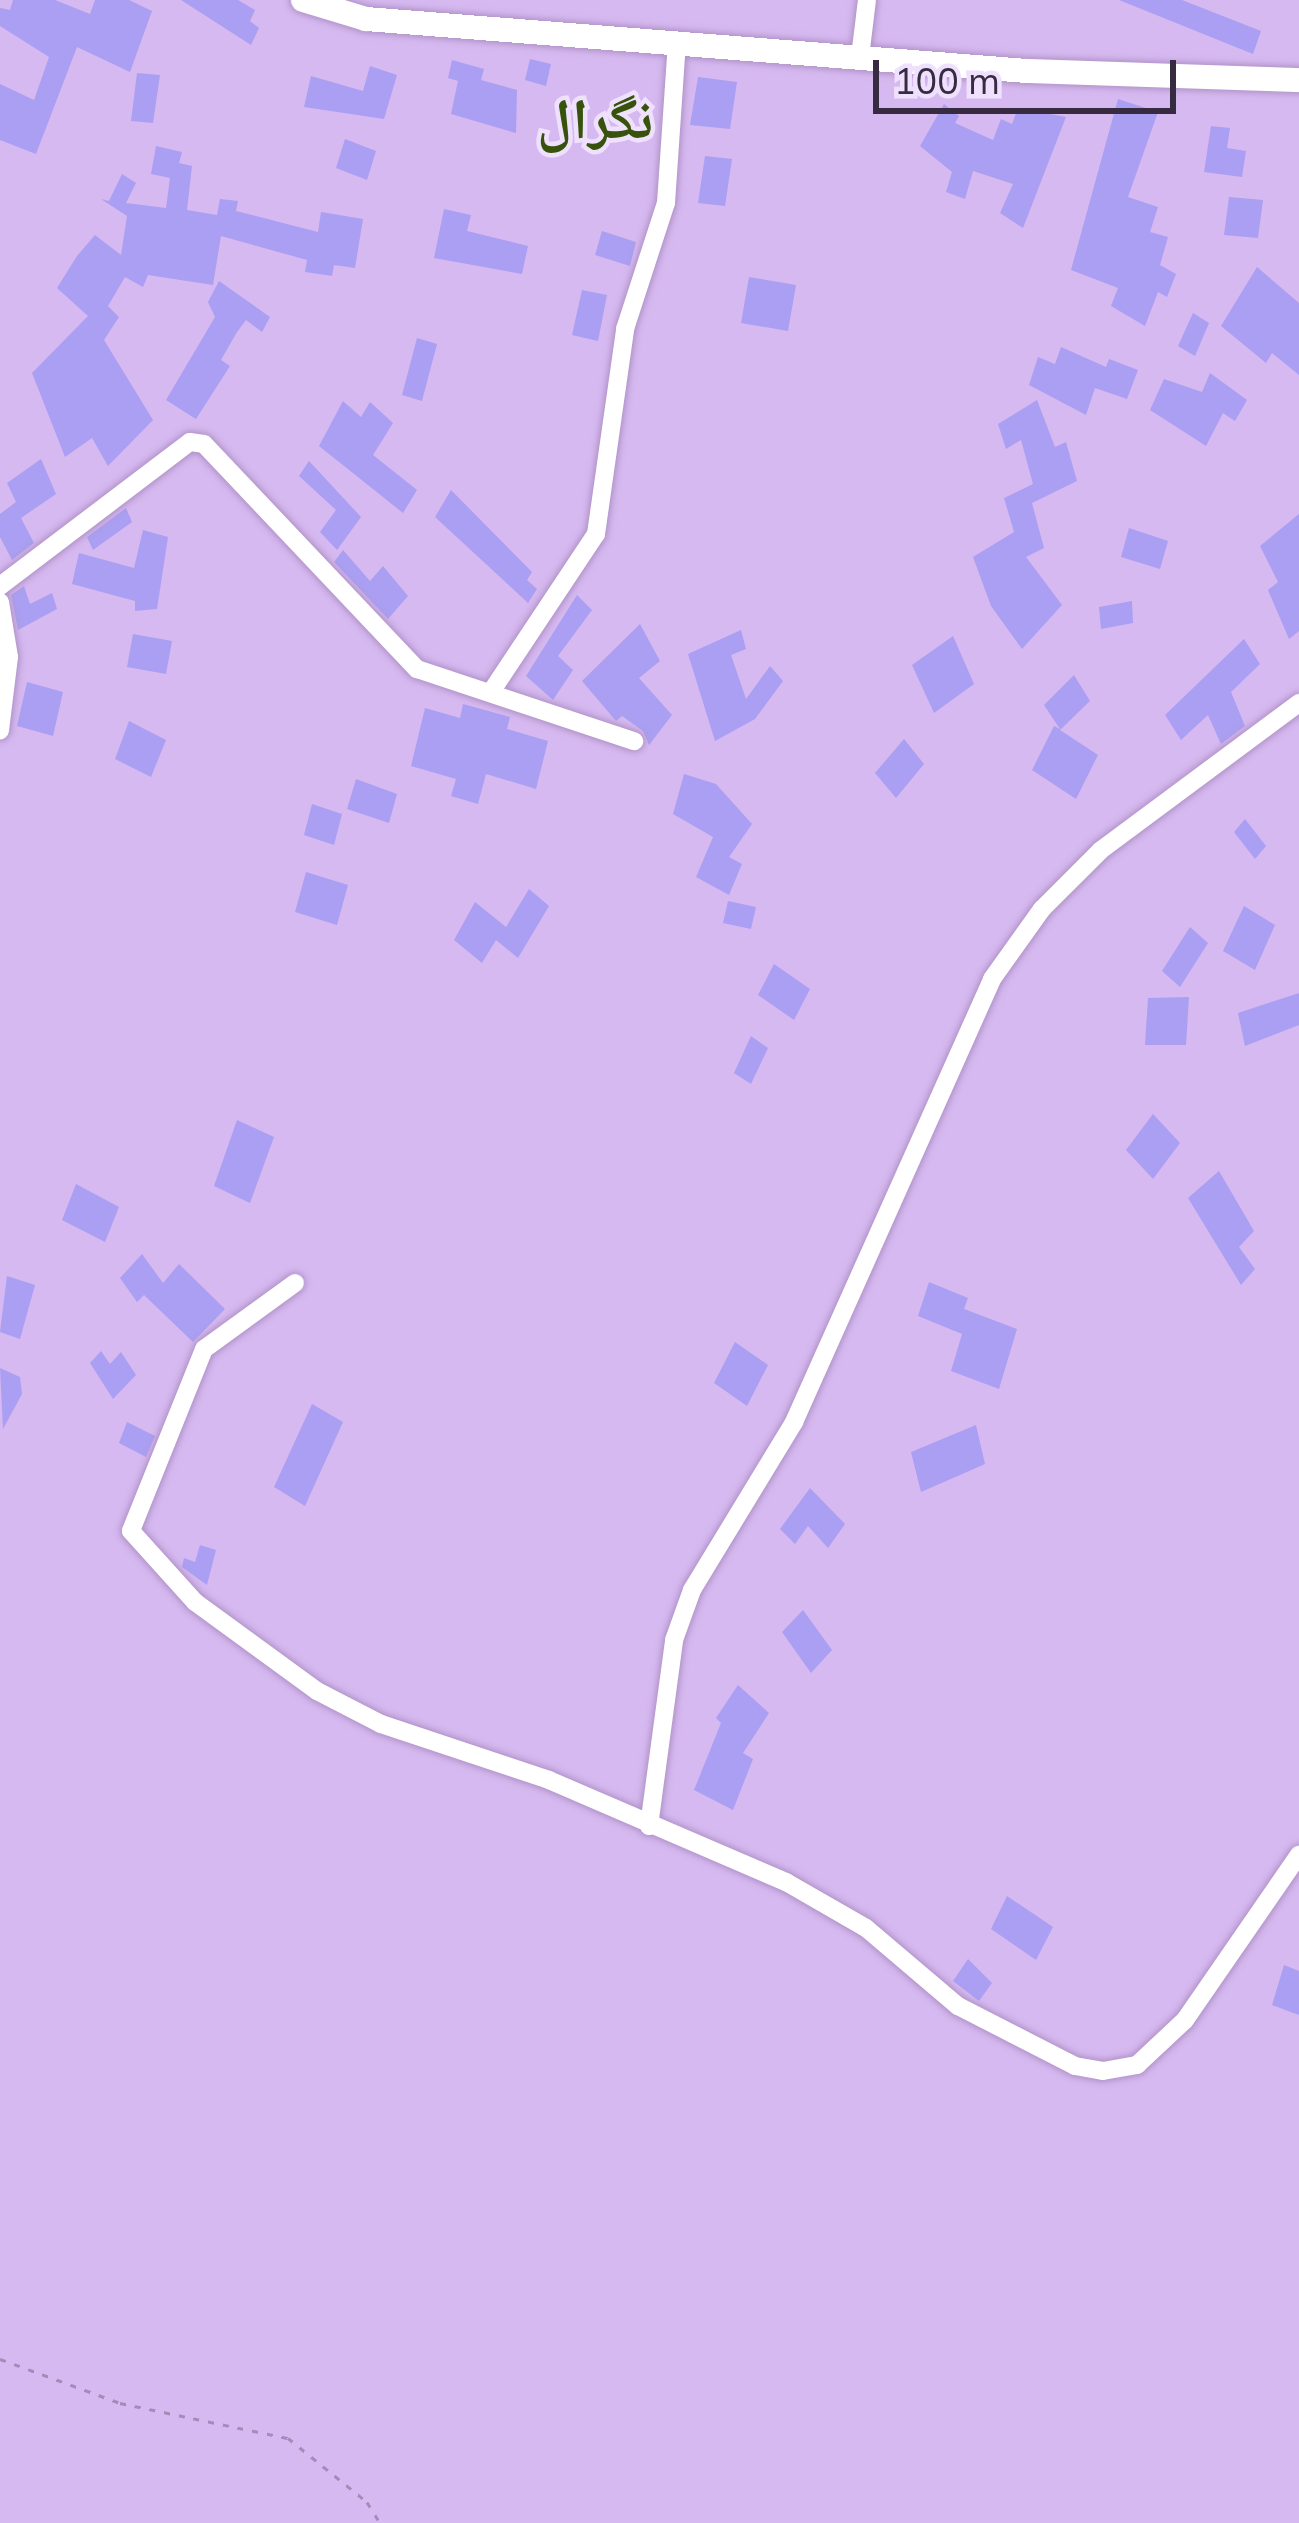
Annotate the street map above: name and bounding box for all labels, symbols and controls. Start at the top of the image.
scale bar [879,36,1182,110]
text: 100 m [894,58,1000,103]
district label: نگرال [537,84,653,152]

